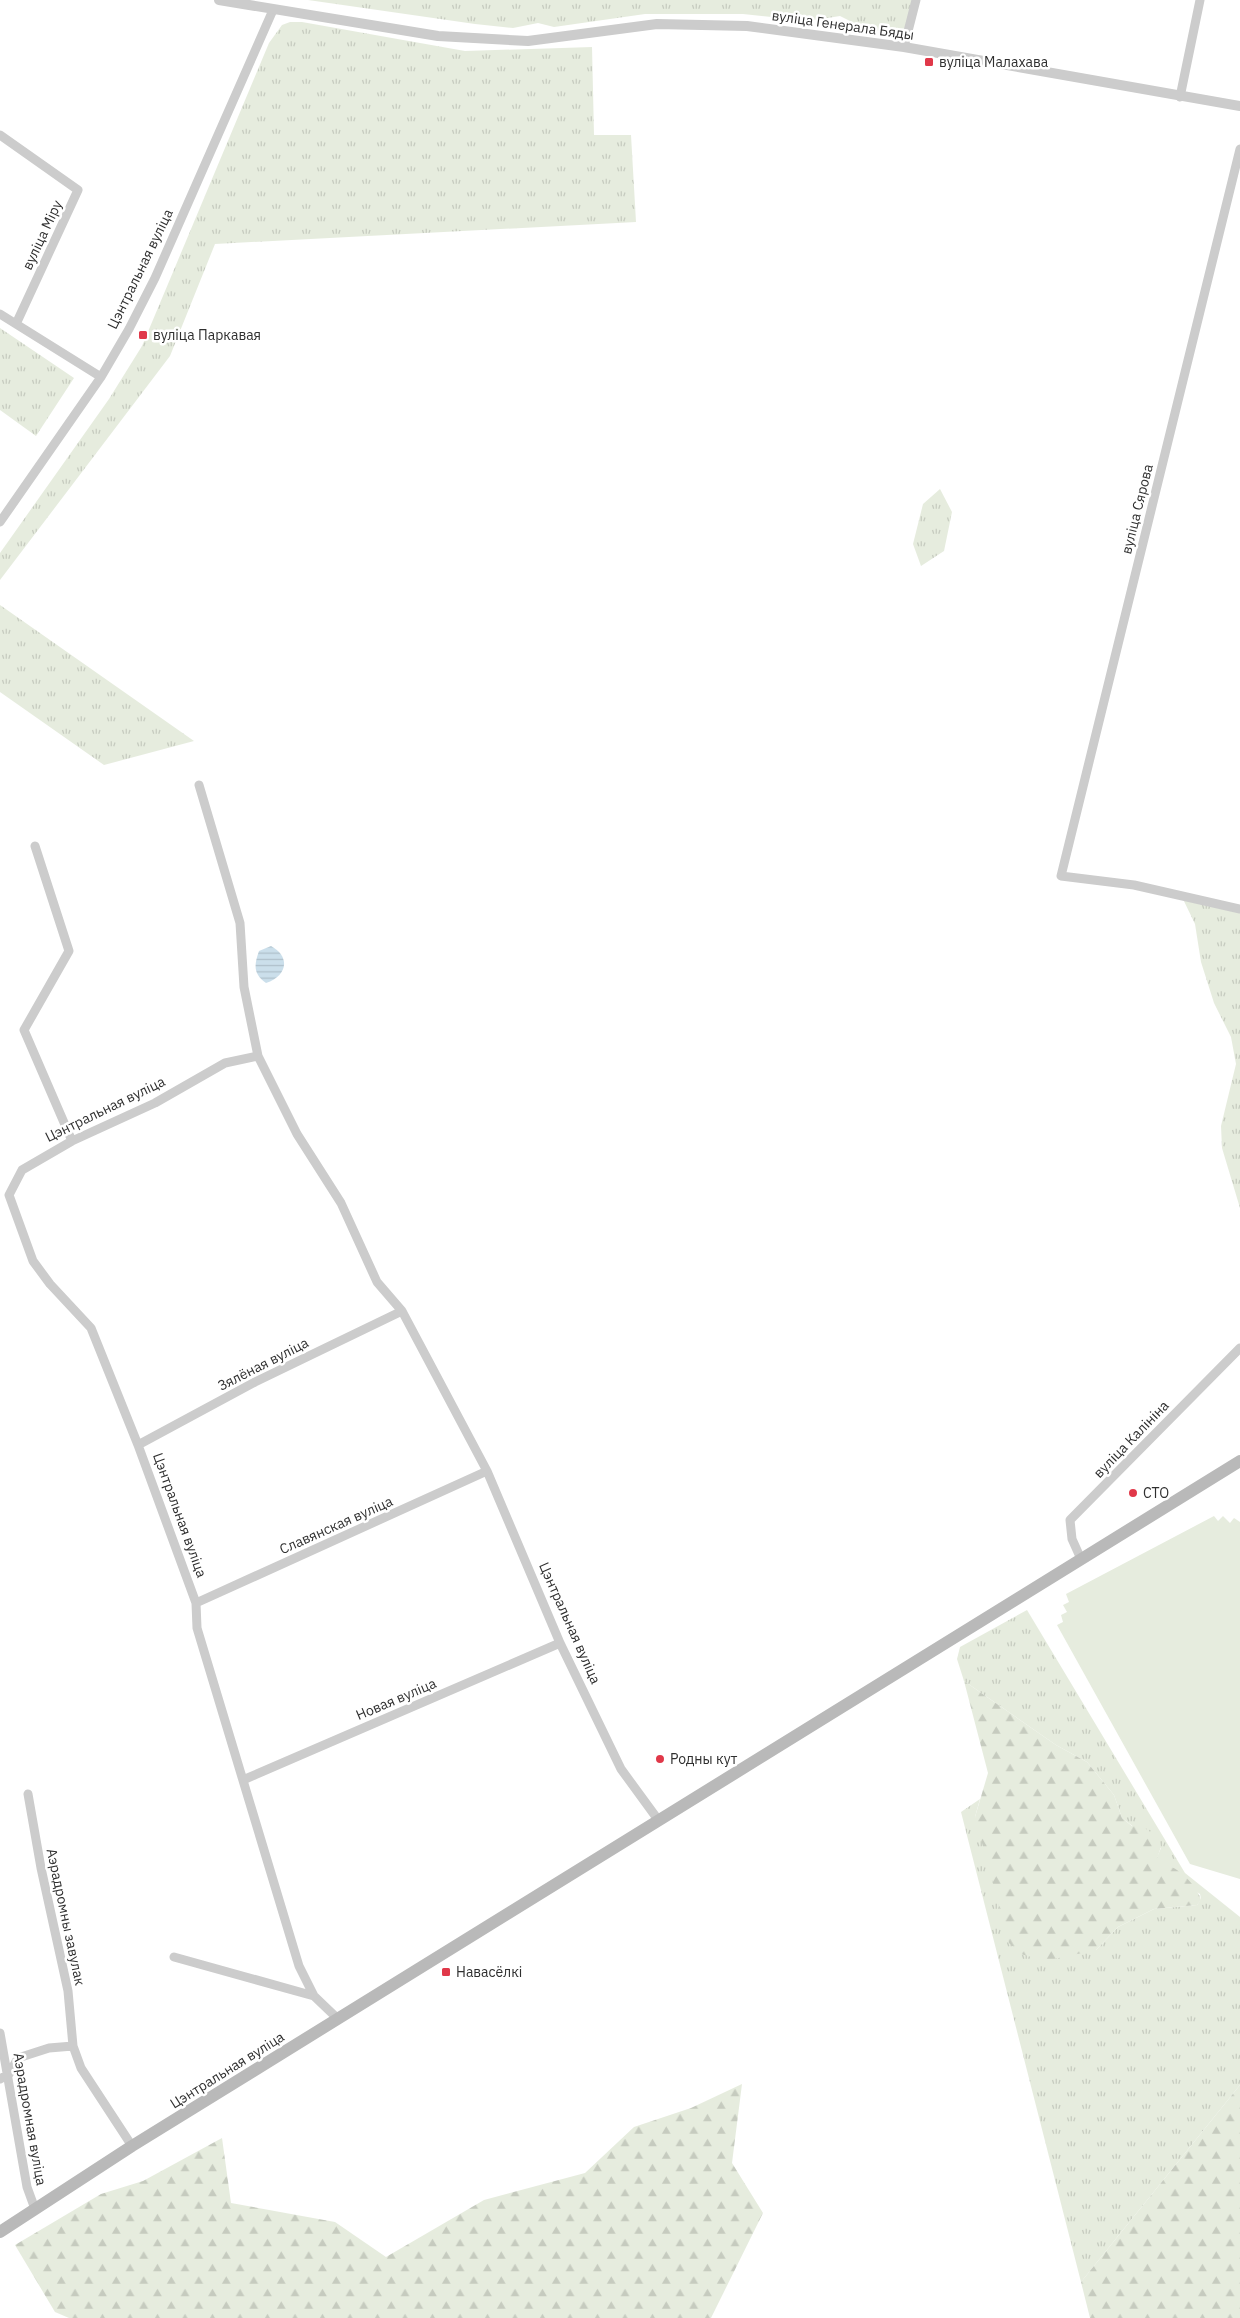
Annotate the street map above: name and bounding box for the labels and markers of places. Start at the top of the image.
place label: вуліца Малахава [939,53,1049,71]
marker: вуліца Малахава [923,56,935,68]
place label: вуліца Паркавая [153,326,261,344]
marker: вуліца Паркавая [137,329,149,341]
place label: СТО [1143,1484,1169,1502]
marker: СТО [1127,1487,1139,1499]
place label: Родны кут [670,1750,738,1768]
marker: Родны кут [654,1753,666,1765]
place label: Навасёлкі [456,1963,522,1981]
marker: Навасёлкі [440,1966,452,1978]

